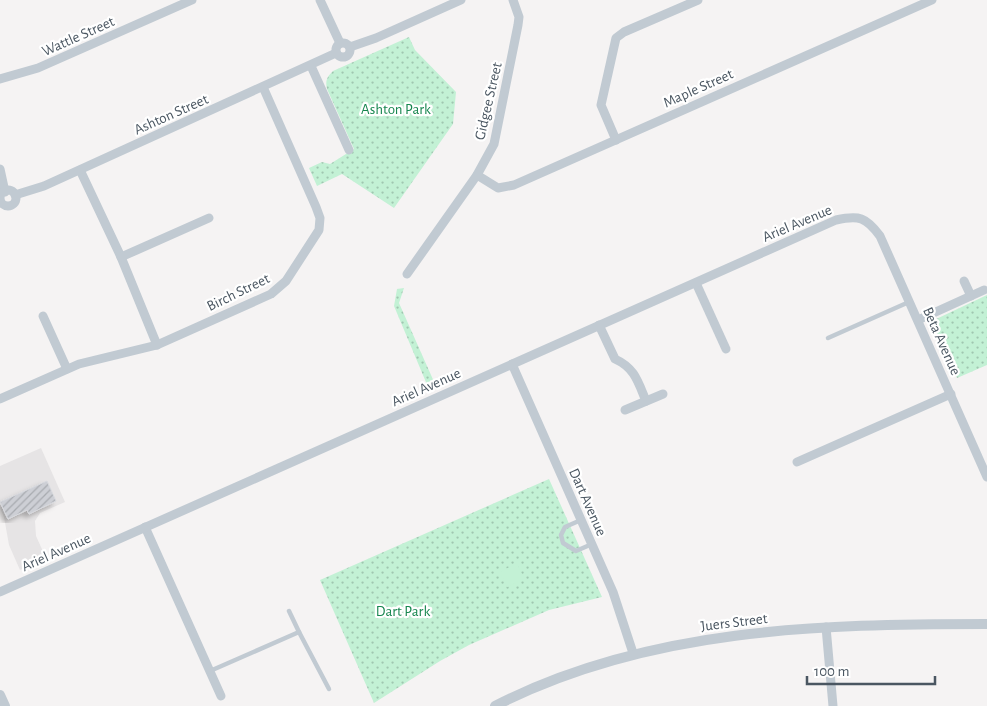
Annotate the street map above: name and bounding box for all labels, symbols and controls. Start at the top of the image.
street label: Wattle Street [40,14,117,59]
street label: Gidgee Street [472,61,505,141]
street label: Maple Street [661,66,736,110]
street label: Ashton Street [132,91,211,137]
park label: Ashton Park [361,102,431,117]
street label: Ariel Avenue [760,202,834,245]
street label: Birch Street [204,271,272,314]
street label: Beta Avenue [920,305,963,378]
street label: Ariel Avenue [389,366,463,409]
street label: Dart Avenue [566,466,609,538]
street label: Ariel Avenue [19,531,93,574]
park label: Dart Park [376,604,430,619]
street label: Juers Street [700,611,769,634]
scale bar [807,654,934,686]
text: 100 m [814,664,849,679]

